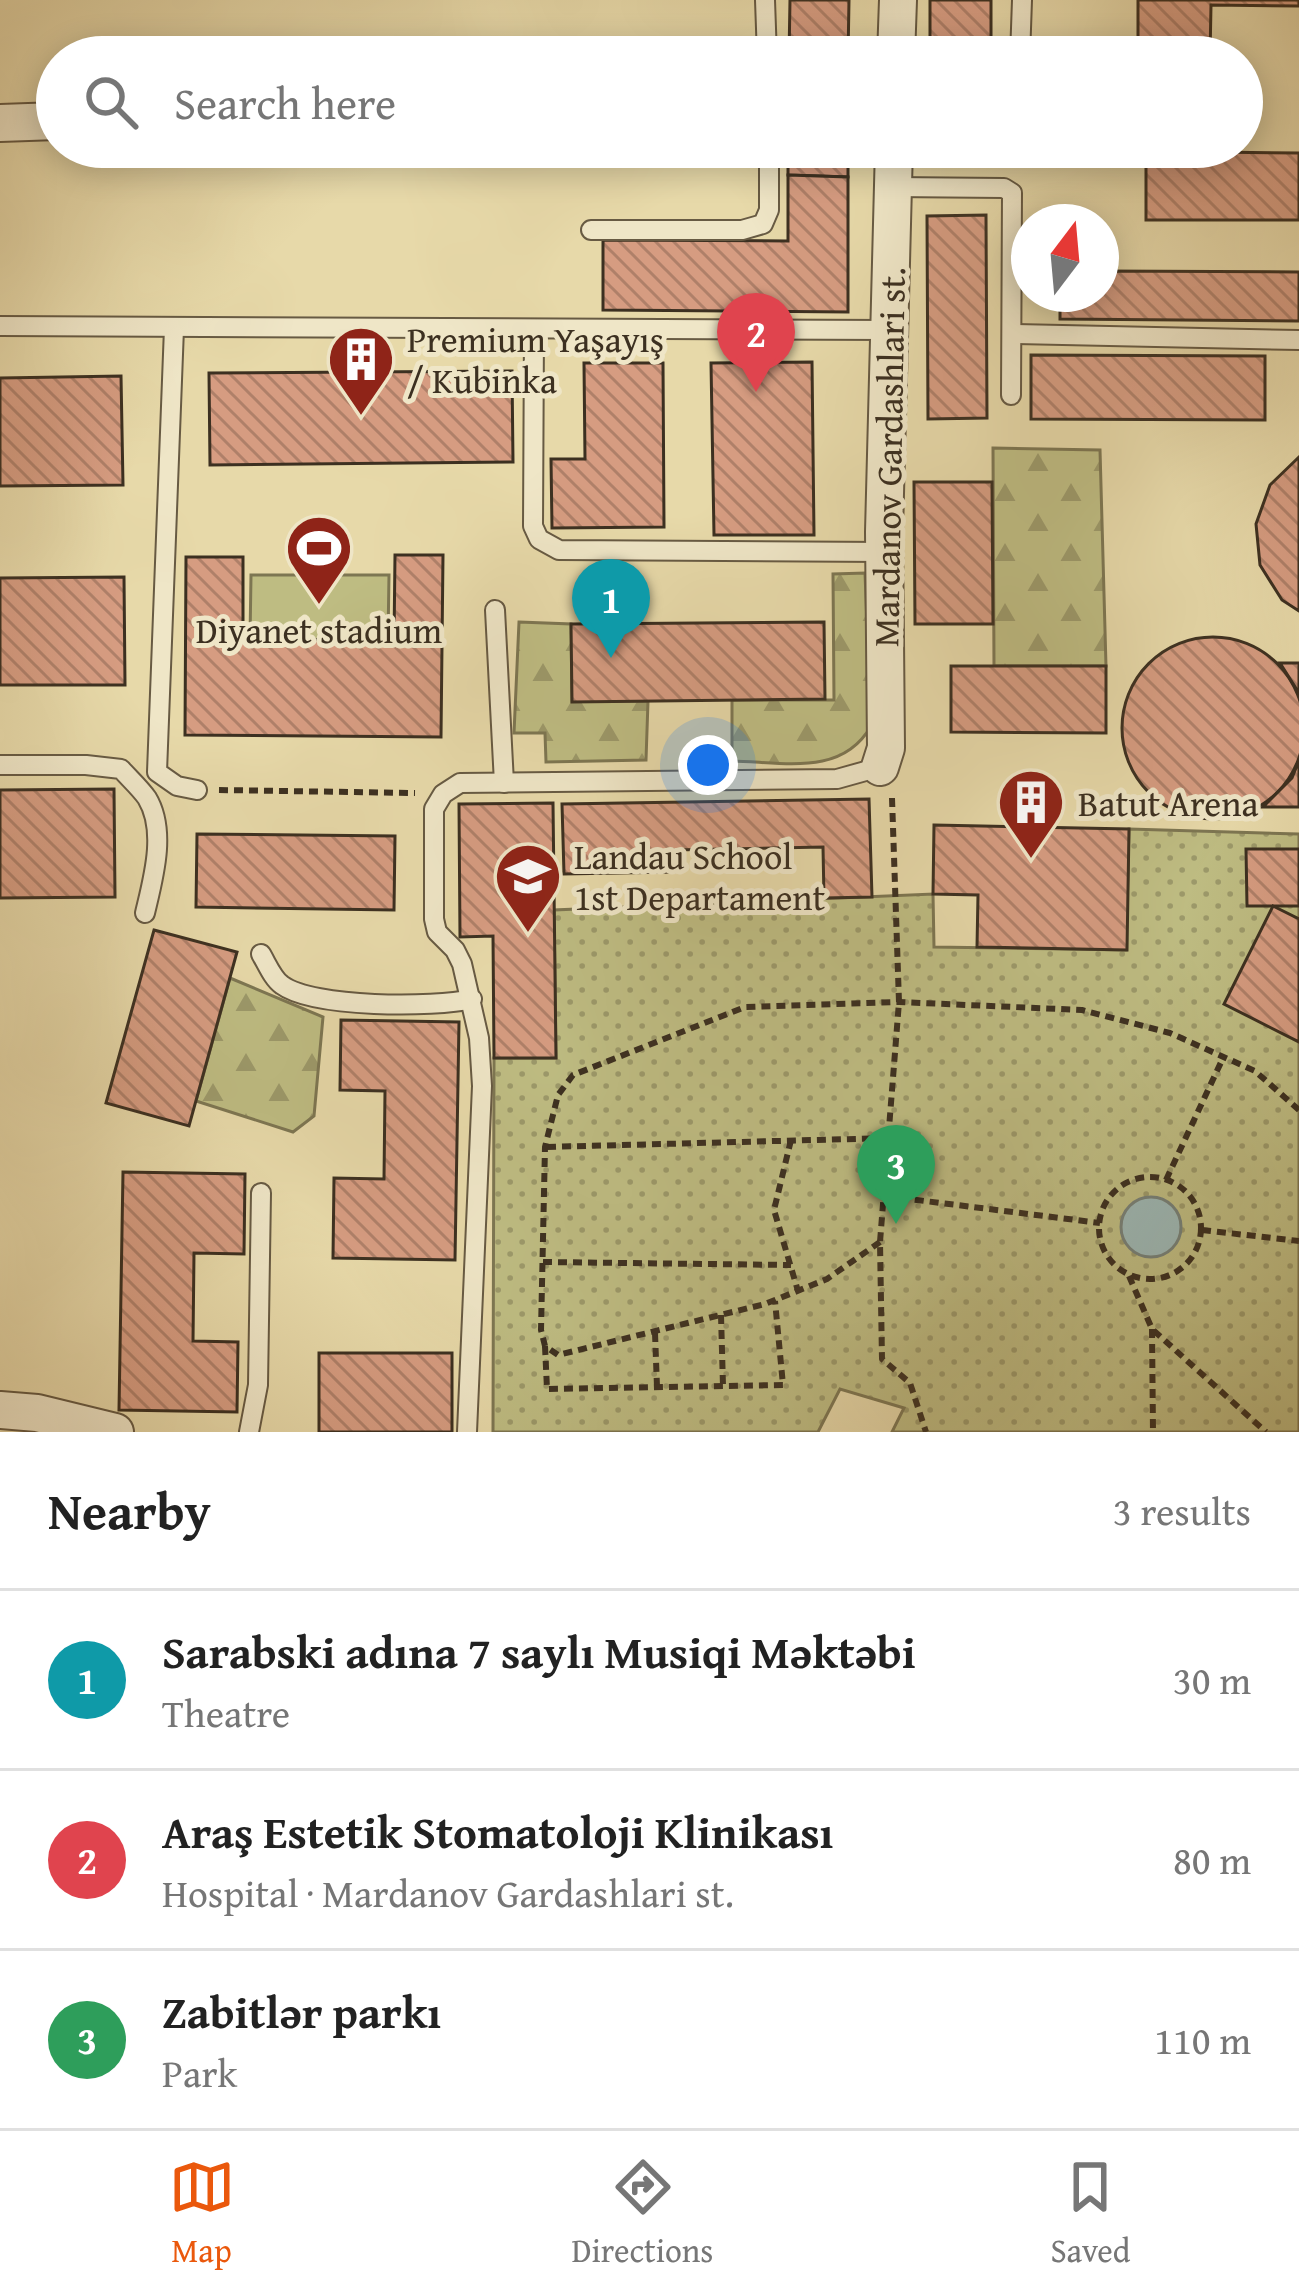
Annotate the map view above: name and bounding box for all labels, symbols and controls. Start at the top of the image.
search box [36,36,1263,168]
icon: search [78,69,144,135]
text: Search here [174,70,396,135]
north arrow [1011,204,1119,312]
street label: Mardanov Gardashlari st. [858,266,918,648]
pin: 2 [717,293,795,392]
place label: Premium Yaşayış / Kubinka [407,312,664,406]
building icon: Premium Yaşayış / Kubinka [326,324,396,418]
sports icon: Diyanet stadium [284,513,354,607]
pin: 1 [572,559,650,658]
place label: Diyanet stadium [196,603,442,656]
your location [678,735,738,795]
building icon: Batut Arena [996,767,1066,861]
place label: Batut Arena [1078,776,1259,829]
place label: Landau School 1st Departament [574,829,826,923]
school or university icon: Landau School 1st Departament [493,841,563,935]
pin: 3 [857,1125,935,1224]
text: Nearby [48,1473,211,1548]
text: 3 results [1113,1482,1251,1539]
text: Sarabski adına 7 saylı Musiqi Məktəbi [162,1619,916,1684]
text: 1 [77,1651,97,1708]
text: 30 m [1173,1651,1251,1708]
text: Theatre [162,1684,290,1741]
text: Araş Estetik Stomatoloji Klinikası [162,1799,834,1864]
text: 2 [77,1831,97,1888]
text: 80 m [1173,1831,1251,1888]
text: Hospital · Mardanov Gardashlari st. [162,1864,734,1921]
text: Zabitlər parkı [162,1979,441,2044]
text: 3 [77,2011,97,2068]
text: 110 m [1154,2011,1251,2068]
text: Park [162,2044,237,2101]
tab: Map [169,2154,235,2274]
tab: Directions [572,2154,713,2274]
tab: Saved [1051,2154,1130,2274]

